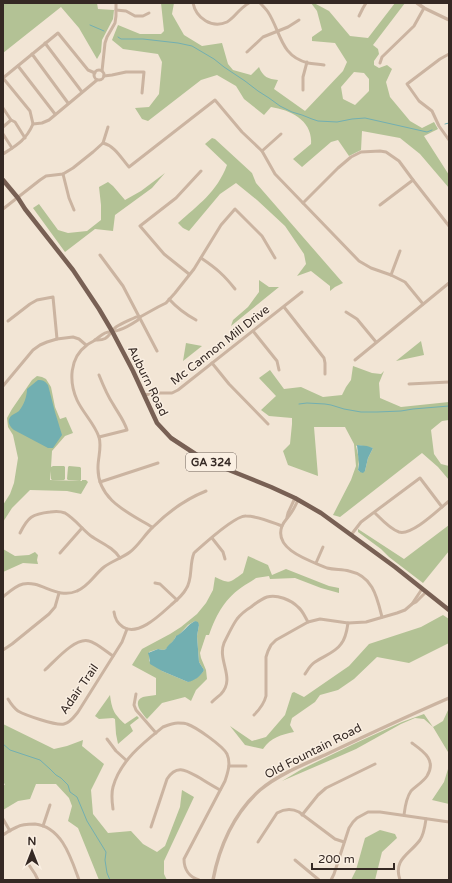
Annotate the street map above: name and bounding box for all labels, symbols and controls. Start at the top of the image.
street label: Mc Cannon Mill Drive [168,302,272,388]
street label: Auburn Road [125,344,171,418]
road number: GA 324 [186,453,236,471]
street label: Adair Trail [57,661,101,717]
street label: Old Fountain Road [262,721,364,781]
north arrow [12,831,52,871]
text: N [28,835,36,848]
scale bar [312,845,394,871]
text: 200 m [318,852,355,866]

